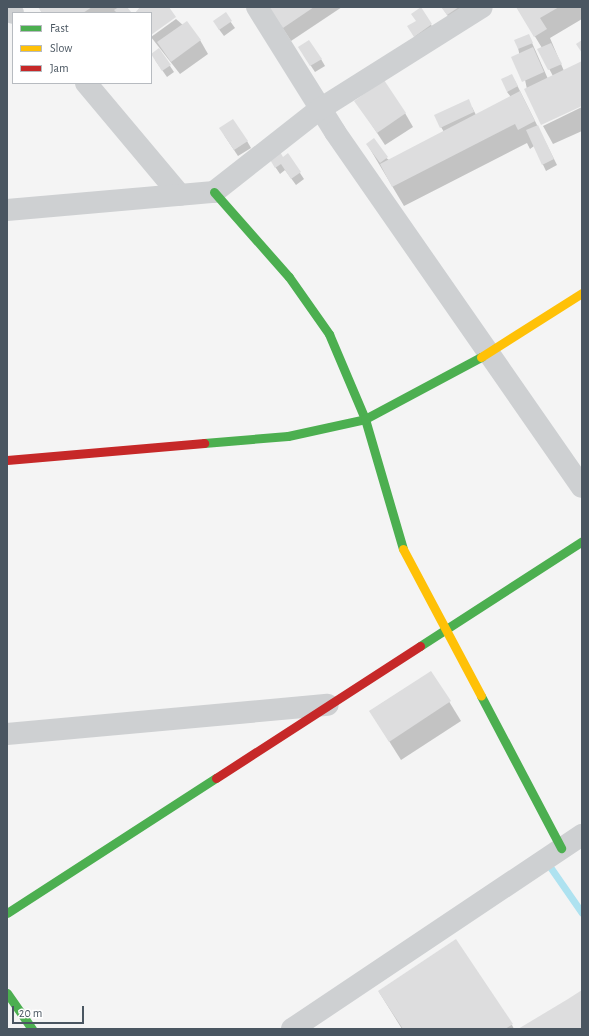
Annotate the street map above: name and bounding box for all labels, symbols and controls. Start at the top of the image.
legend [12,12,152,84]
text: Fast [50,22,69,34]
text: Slow [50,42,72,54]
text: Jam [50,62,69,74]
scale bar [14,998,86,1024]
text: 20 m [19,1007,42,1019]

